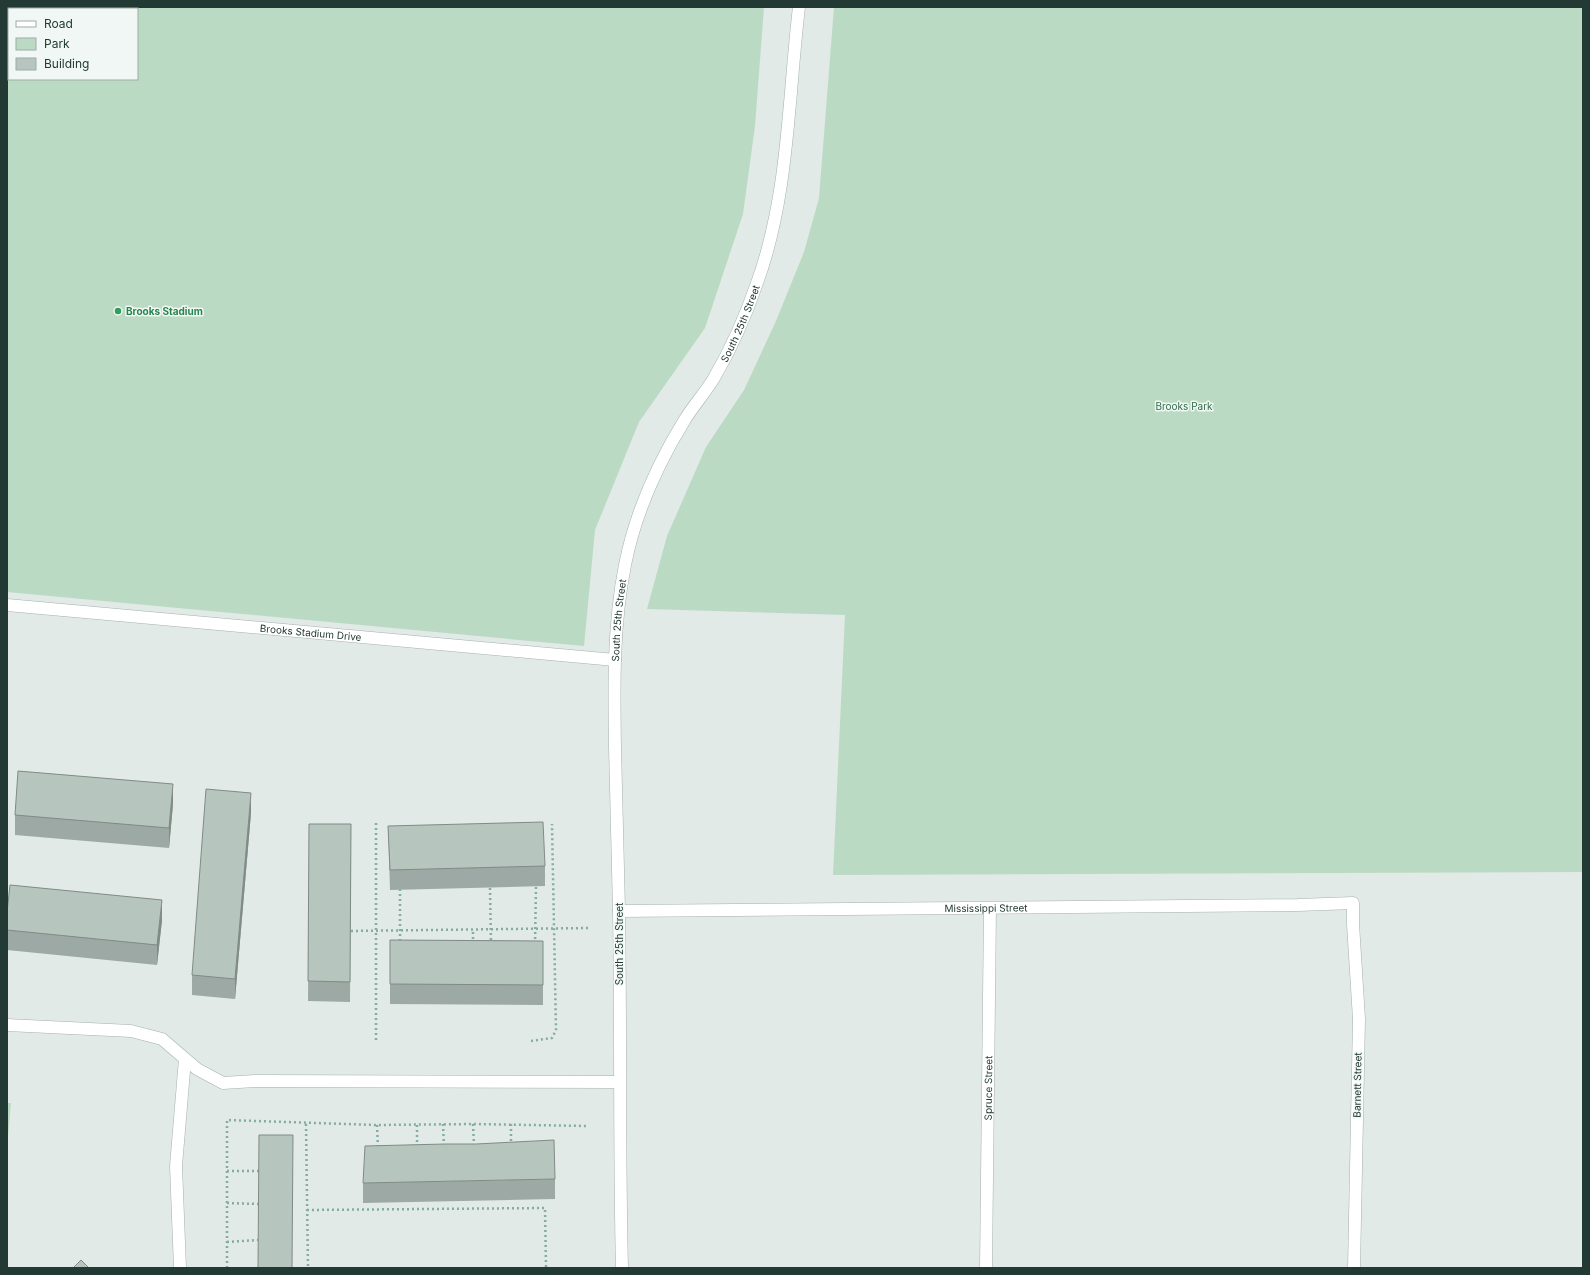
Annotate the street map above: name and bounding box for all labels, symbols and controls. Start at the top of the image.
legend [8,8,138,80]
text: Road [44,16,73,31]
text: Park [44,36,70,51]
text: Building [44,56,89,71]
street label: South 25th Street [718,283,762,364]
place label: Brooks Stadium [126,305,203,317]
marker: Brooks Stadium [113,306,123,316]
park label: Brooks Park [1155,400,1213,412]
street label: South 25th Street [609,577,628,662]
street label: Brooks Stadium Drive [259,622,362,643]
street label: Mississippi Street [944,901,1028,914]
street label: South 25th Street [613,902,625,985]
street label: Barnett Street [1350,1052,1364,1118]
street label: Spruce Street [982,1055,994,1121]

